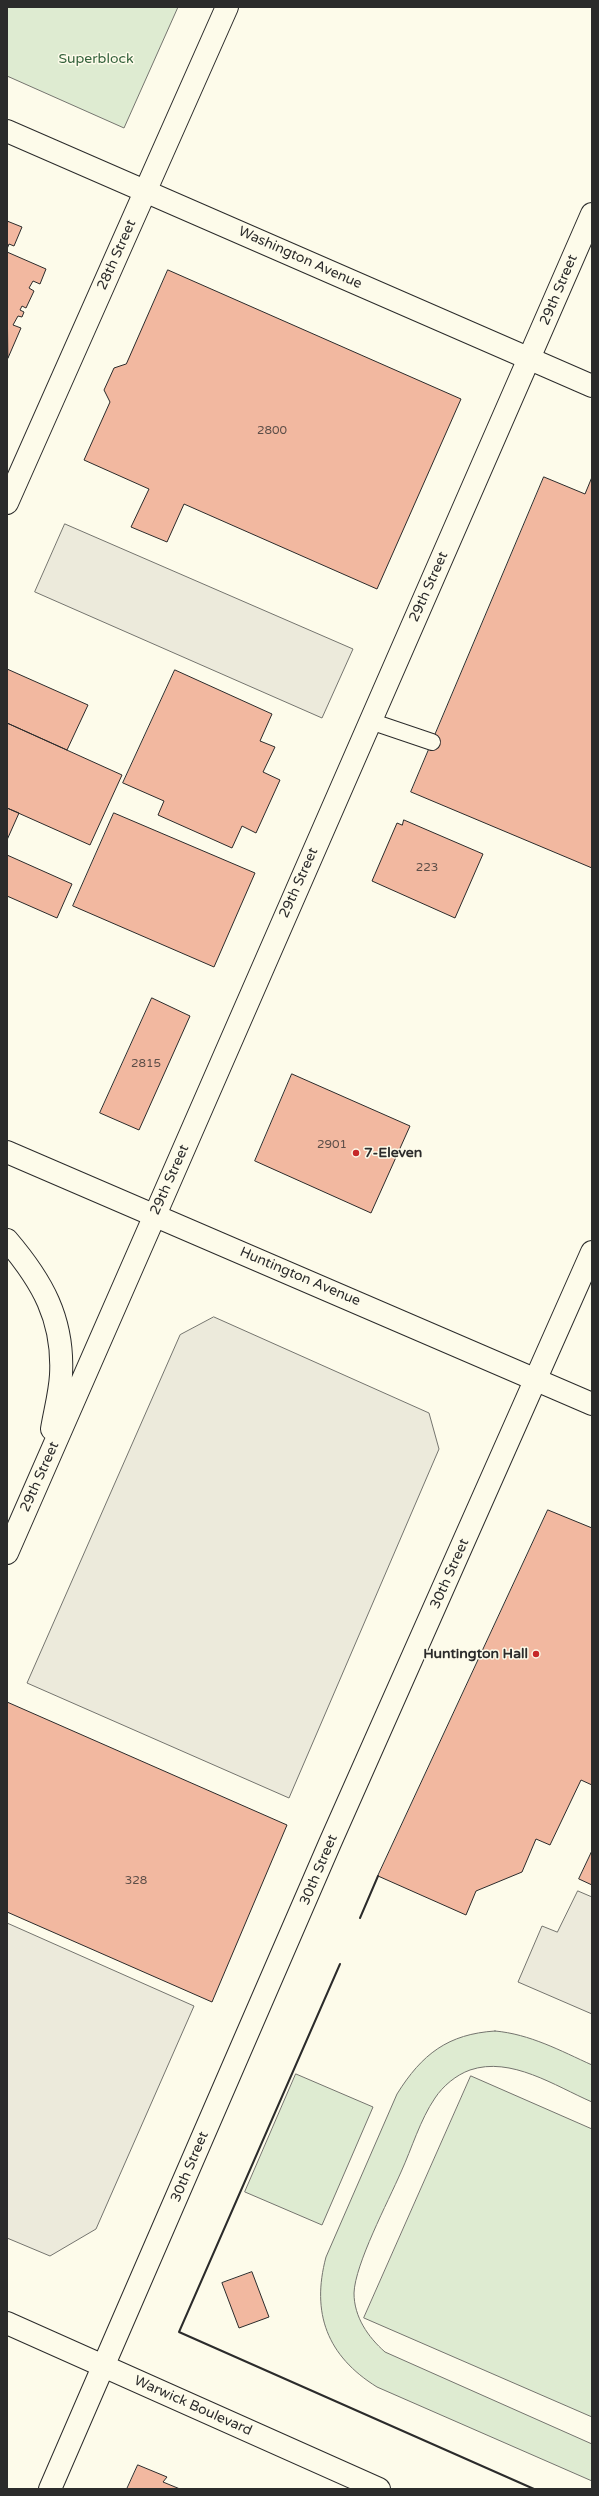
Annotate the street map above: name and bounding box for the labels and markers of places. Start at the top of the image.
place label: 7-Eleven [364,1145,422,1161]
marker: 7-Eleven [351,1148,361,1158]
place label: Huntington Hall [423,1646,528,1662]
marker: Huntington Hall [531,1649,541,1659]

